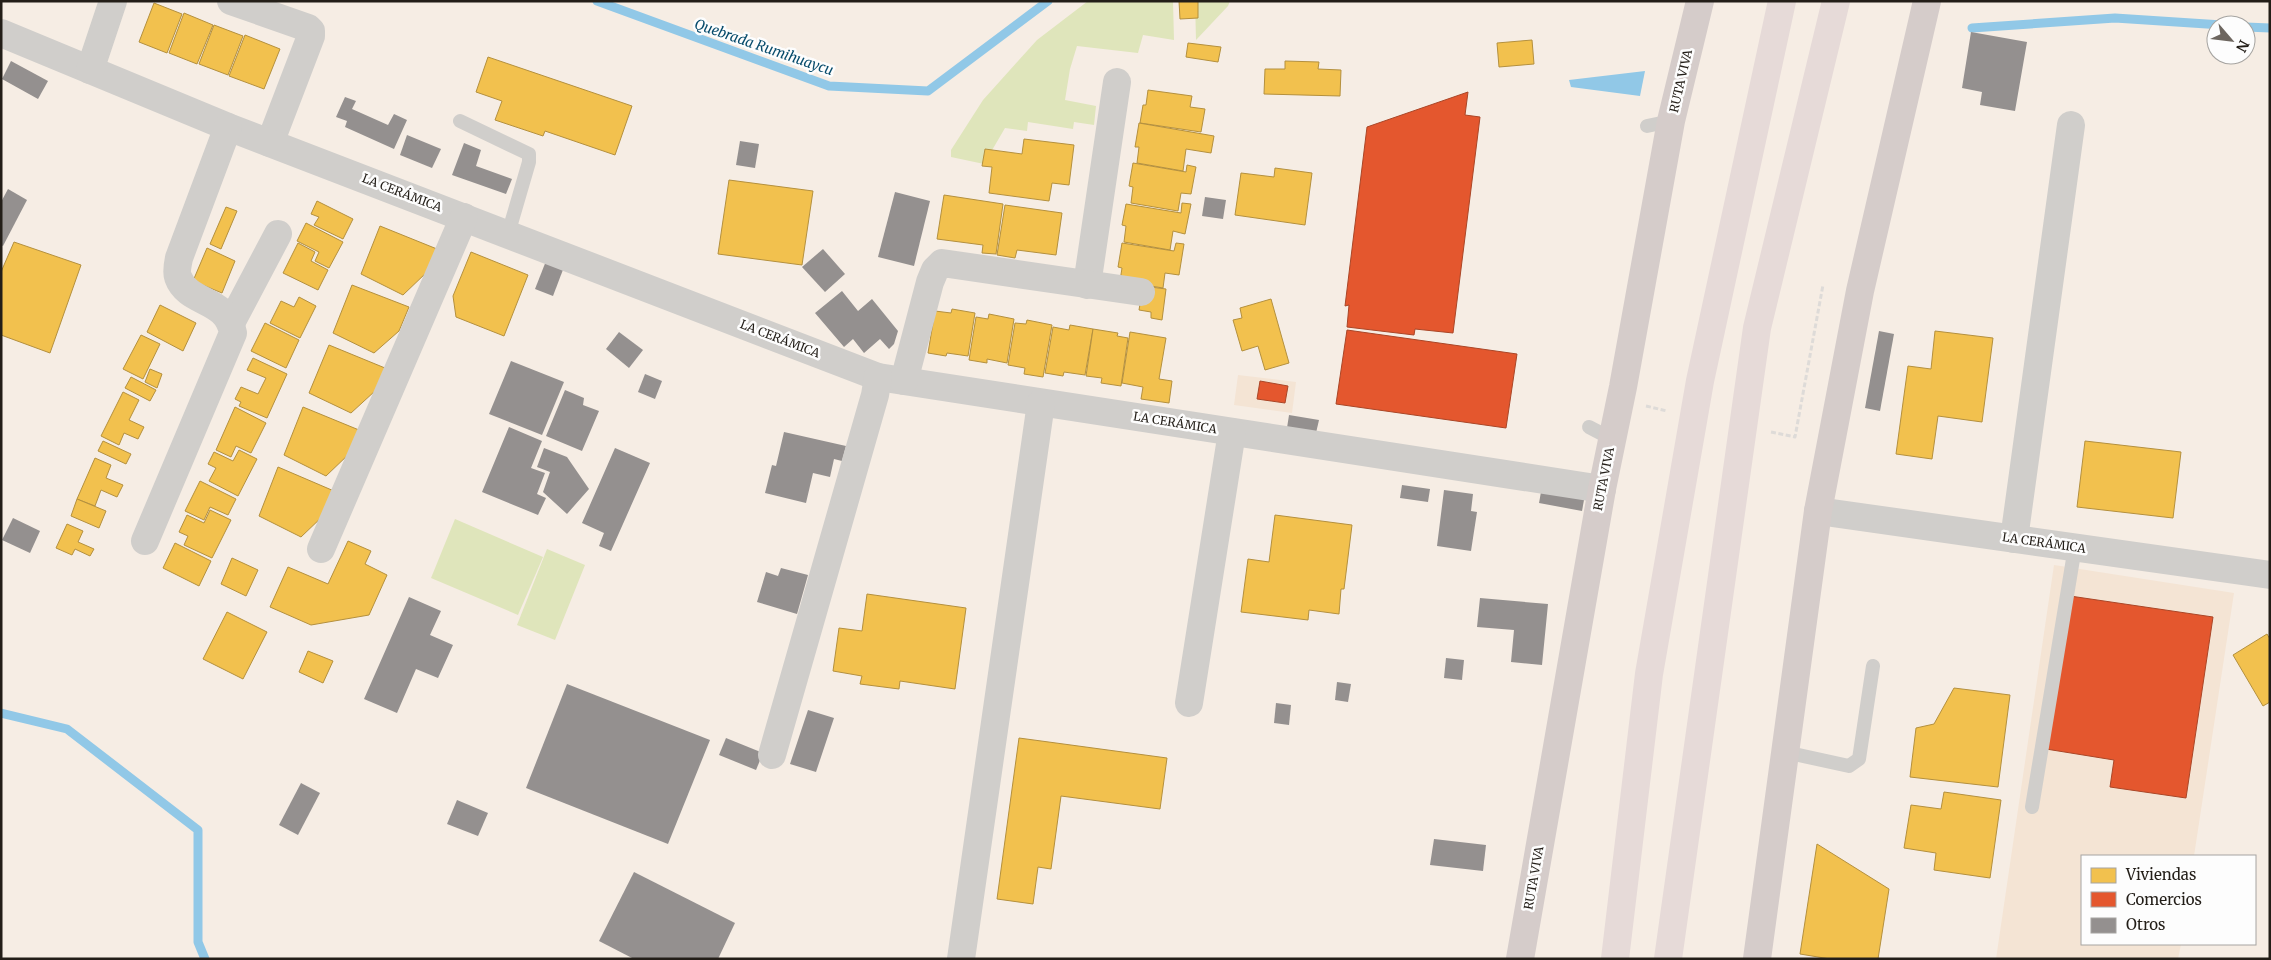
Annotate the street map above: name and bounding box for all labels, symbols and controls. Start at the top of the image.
water label: Quebrada Rumihuaycu [692,15,836,79]
north arrow [2206,15,2256,65]
text: N [2232,37,2253,55]
street label: RUTA VIVA [1666,47,1695,114]
street label: LA CERÁMICA [360,170,445,215]
street label: LA CERÁMICA [738,316,823,361]
street label: LA CERÁMICA [1132,408,1218,437]
street label: RUTA VIVA [1590,445,1617,512]
street label: LA CERÁMICA [2001,529,2087,556]
street label: RUTA VIVA [1521,844,1547,911]
legend [2081,855,2256,945]
text: Viviendas [2125,865,2196,884]
text: Comercios [2126,890,2202,909]
text: Otros [2126,915,2165,934]

